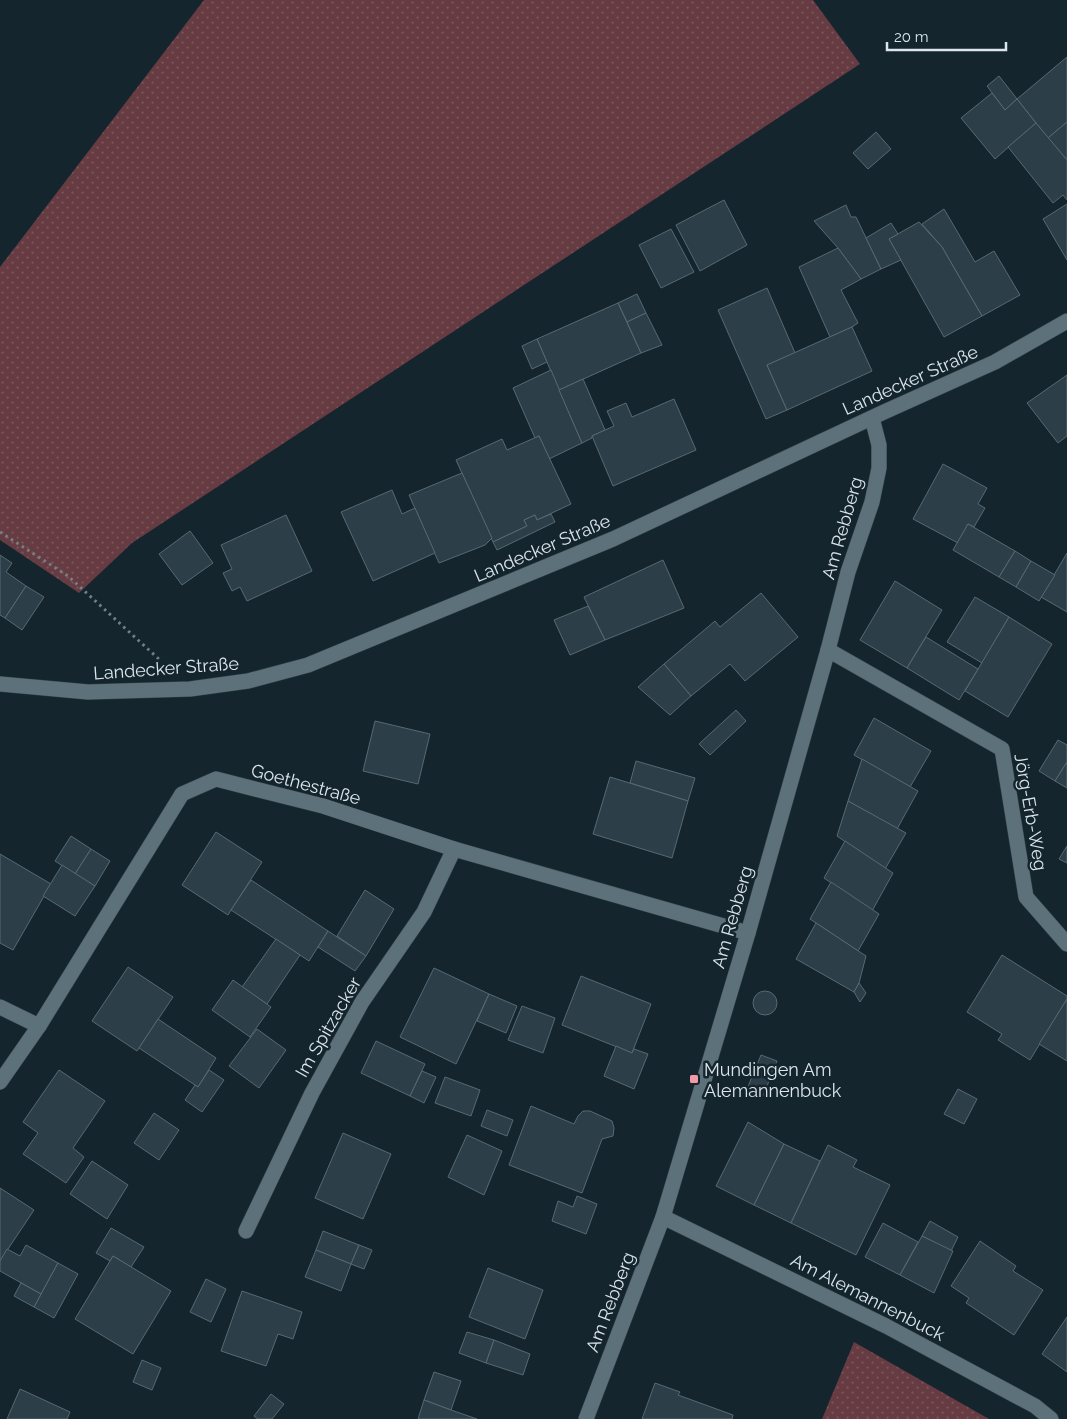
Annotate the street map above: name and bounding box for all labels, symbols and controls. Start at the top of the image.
scale bar [887,20,1006,52]
text: 20 m [894,28,929,46]
street label: Landecker Straße [839,341,981,419]
street label: Am Rebberg [817,474,867,582]
street label: Landecker Straße [471,510,614,586]
street label: Landecker Straße [92,652,240,684]
street label: Jörg-Erb-Weg [1010,752,1052,872]
street label: Goethestraße [249,759,363,809]
street label: Am Rebberg [707,863,757,971]
street label: Im Spitzacker [291,973,365,1081]
place label: Mundingen Am Alemannenbuck [704,1059,842,1101]
marker: Mundingen Am Alemannenbuck [688,1073,700,1085]
street label: Am Rebberg [581,1249,639,1355]
street label: Am Alemannenbuck [787,1249,949,1345]

